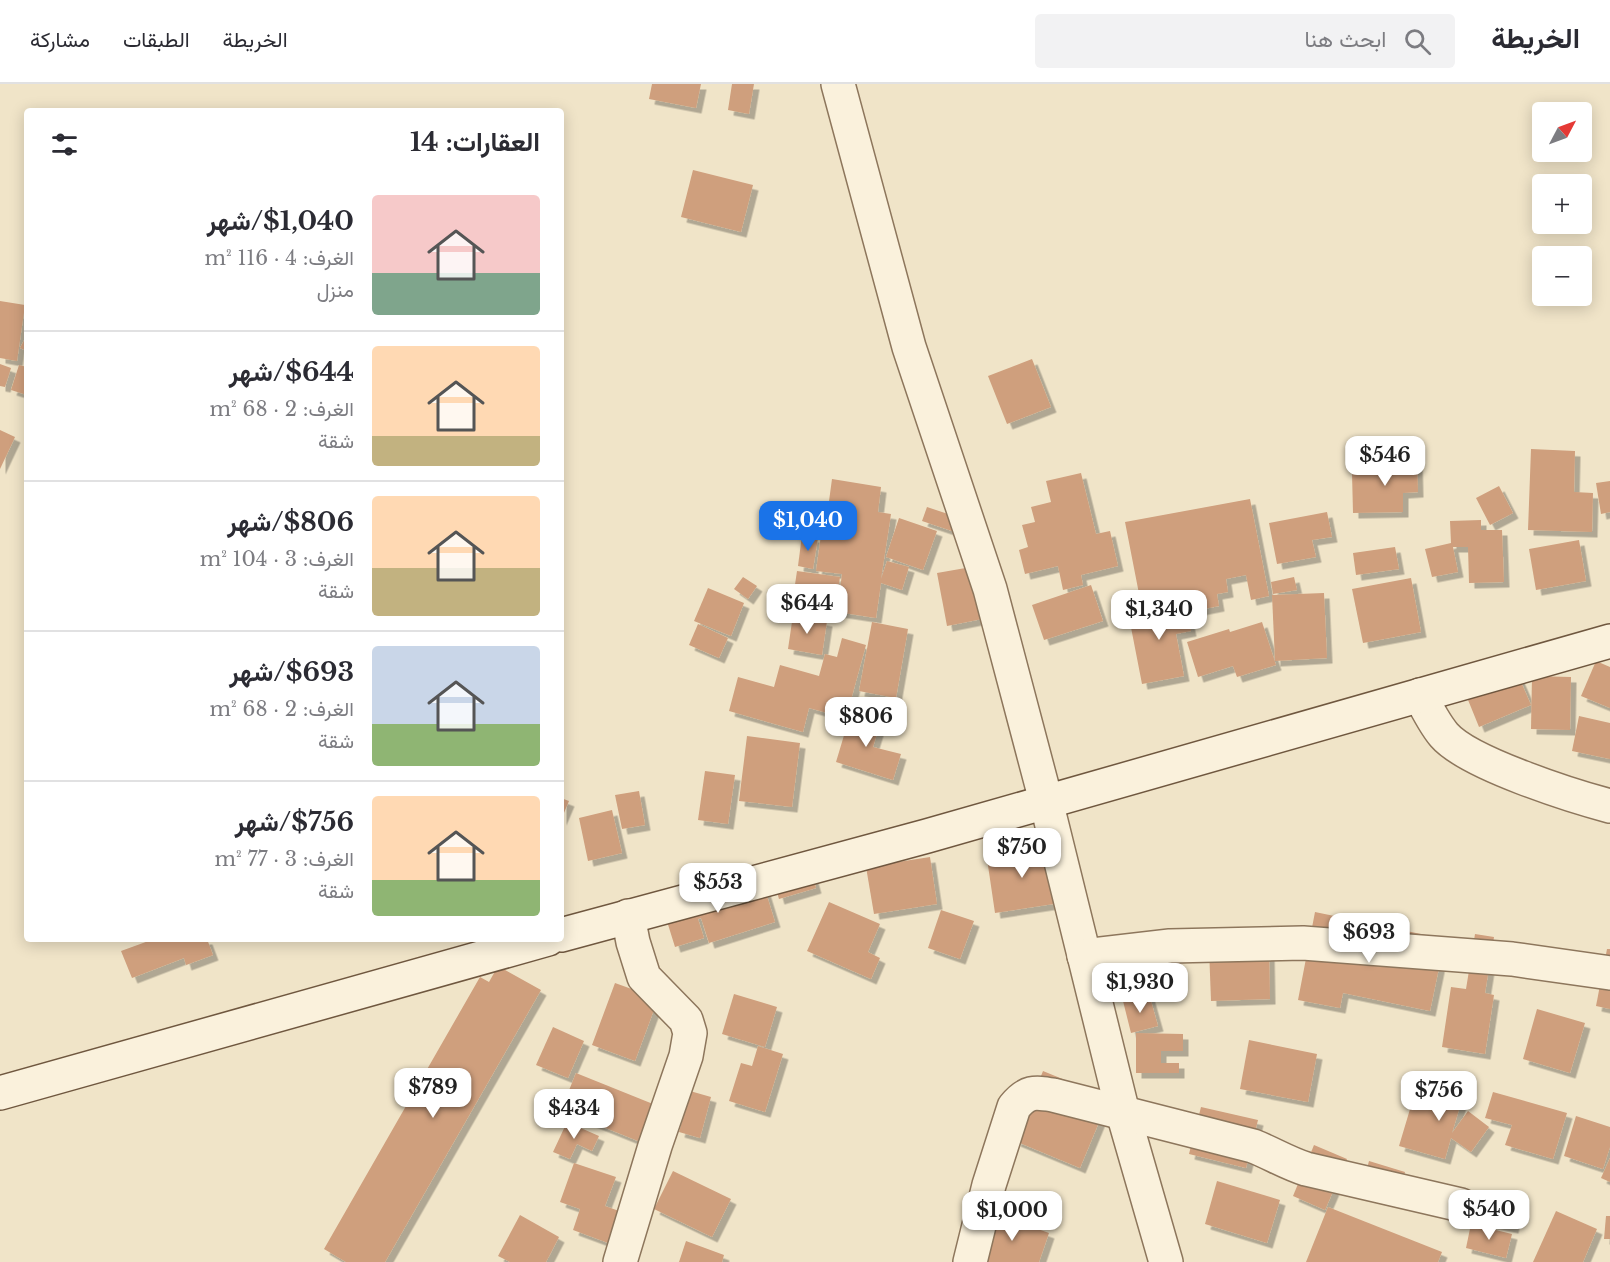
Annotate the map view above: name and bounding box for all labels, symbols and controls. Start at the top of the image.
search box [1035,14,1455,68]
text: الخريطة [1491,21,1580,56]
icon: search [1401,25,1434,58]
text: ابحث هنا [1305,26,1386,53]
text: مشاركة [30,27,90,53]
text: الطبقات [123,27,190,53]
text: الخريطة [223,27,288,53]
north arrow [1532,102,1592,162]
map controls [1532,102,1592,306]
text: العقارات: 14 [410,126,540,158]
icon: filters [48,128,81,161]
button: + [1532,174,1592,234]
text: $1,040/شهر [207,205,354,237]
icon: home [420,219,492,291]
text: الغرف: 4 · 116 m² [205,246,354,270]
button: − [1532,246,1592,306]
text: منزل [317,278,354,302]
text: $644/شهر [229,356,354,388]
icon: home [420,370,492,442]
text: الغرف: 2 · 68 m² [210,397,354,421]
text: شقة [318,429,354,453]
pin: $546 [1349,436,1421,487]
text: $546 [1359,443,1411,467]
pin: $1,040 [759,501,857,552]
text: $806/شهر [227,506,354,538]
text: $1,040 [773,508,843,532]
icon: home [420,520,492,592]
text: الغرف: 3 · 104 m² [200,547,354,571]
text: شقة [318,579,354,603]
pin: $644 [771,584,843,635]
pin: $1,340 [1110,590,1208,641]
text: $644 [781,591,833,615]
text: $1,340 [1125,597,1193,621]
text: $693/شهر [229,656,354,688]
icon: home [420,670,492,742]
text: الغرف: 2 · 68 m² [210,697,354,721]
pin: $806 [830,697,902,748]
text: $806 [839,704,893,728]
text: شقة [318,729,354,753]
text: $756/شهر [235,806,354,838]
icon: home [420,820,492,892]
pin: $750 [986,828,1058,879]
text: $750 [997,835,1047,859]
text: الغرف: 3 · 77 m² [214,847,354,871]
pin: $553 [682,863,754,914]
text: $553 [693,870,743,894]
text: شقة [318,879,354,903]
pin: $693 [1333,913,1405,964]
text: $693 [1343,920,1395,944]
pin: $1,930 [1091,963,1189,1014]
text: $1,930 [1106,970,1174,994]
pin: $789 [397,1068,469,1119]
pin: $756 [1403,1071,1475,1122]
text: $789 [408,1075,458,1099]
text: $756 [1415,1078,1463,1102]
pin: $434 [538,1089,610,1140]
text: $434 [548,1096,600,1120]
pin: $540 [1453,1190,1525,1241]
pin: $1,000 [963,1191,1061,1242]
text: $540 [1462,1197,1516,1221]
text: $1,000 [976,1198,1048,1222]

